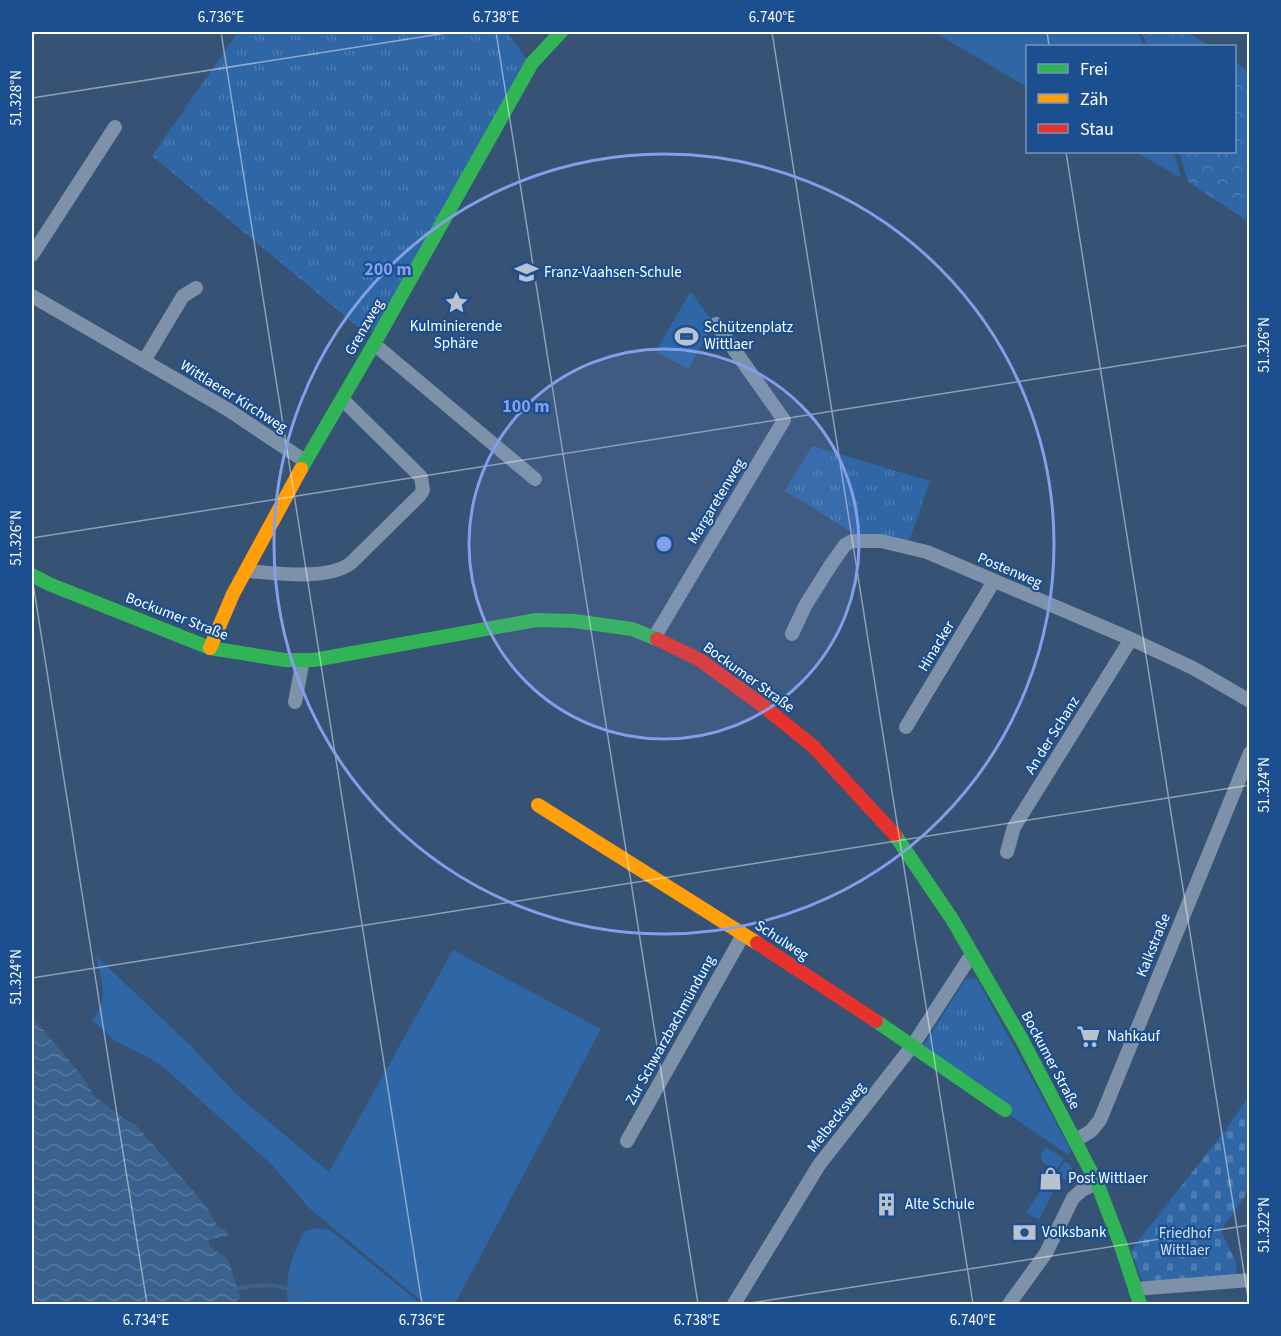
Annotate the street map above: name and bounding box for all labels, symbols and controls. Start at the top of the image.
text: 6.736°E [198,7,244,28]
text: 6.738°E [473,7,519,28]
text: 6.740°E [749,7,795,28]
legend [1026,45,1236,153]
text: Frei [1080,57,1108,82]
text: 51.328°N [6,70,27,126]
text: Zäh [1080,87,1108,112]
text: Stau [1080,117,1114,142]
text: 200 m [364,257,412,282]
school or university icon: Franz-Vaahsen-Schule [513,259,539,285]
place label: Franz-Vaahsen-Schule [544,262,682,283]
place icon: Kulminierende Sphäre [443,289,469,315]
street label: Grenzweg [340,295,389,359]
place label: Kulminierende Sphäre [410,316,502,354]
place label: Schützenplatz Wittlaer [704,317,793,355]
text: 51.326°N [1254,317,1275,373]
sports icon: Schützenplatz Wittlaer [673,323,699,349]
street label: Wittlaerer Kirchweg [176,355,292,438]
text: 100 m [502,394,550,419]
street label: Margaretenweg [682,454,751,548]
text: 51.326°N [6,510,27,566]
centre of rings [654,534,674,554]
street label: Postenweg [974,547,1046,594]
street label: Bockumer Straße [122,587,231,646]
street label: Hinacker [913,616,960,676]
street label: Bockumer Straße [699,637,799,718]
street label: An der Schanz [1020,692,1085,778]
text: 51.324°N [1254,757,1275,813]
street label: Kalkstraße [1131,910,1176,980]
street label: Schulweg [751,915,813,966]
text: 51.324°N [6,949,27,1005]
street label: Zur Schwarzbachmündung [620,951,721,1109]
street label: Bockumer Straße [1016,1007,1085,1113]
supermarket icon: Nahkauf [1076,1023,1102,1049]
place label: Nahkauf [1107,1026,1160,1047]
street label: Melbecksweg [802,1077,871,1157]
shop icon: Post Wittlaer [1037,1165,1063,1191]
place label: Post Wittlaer [1068,1168,1148,1189]
building icon: Alte Schule [874,1191,900,1217]
place label: Alte Schule [905,1194,975,1215]
text: 51.322°N [1254,1197,1275,1253]
bank icon: Volksbank [1011,1219,1037,1245]
place label: Volksbank [1042,1222,1107,1243]
park label: Friedhof Wittlaer [1159,1223,1212,1261]
text: 6.734°E [123,1310,169,1331]
text: 6.736°E [399,1310,445,1331]
text: 6.738°E [674,1310,720,1331]
text: 6.740°E [950,1310,996,1331]

